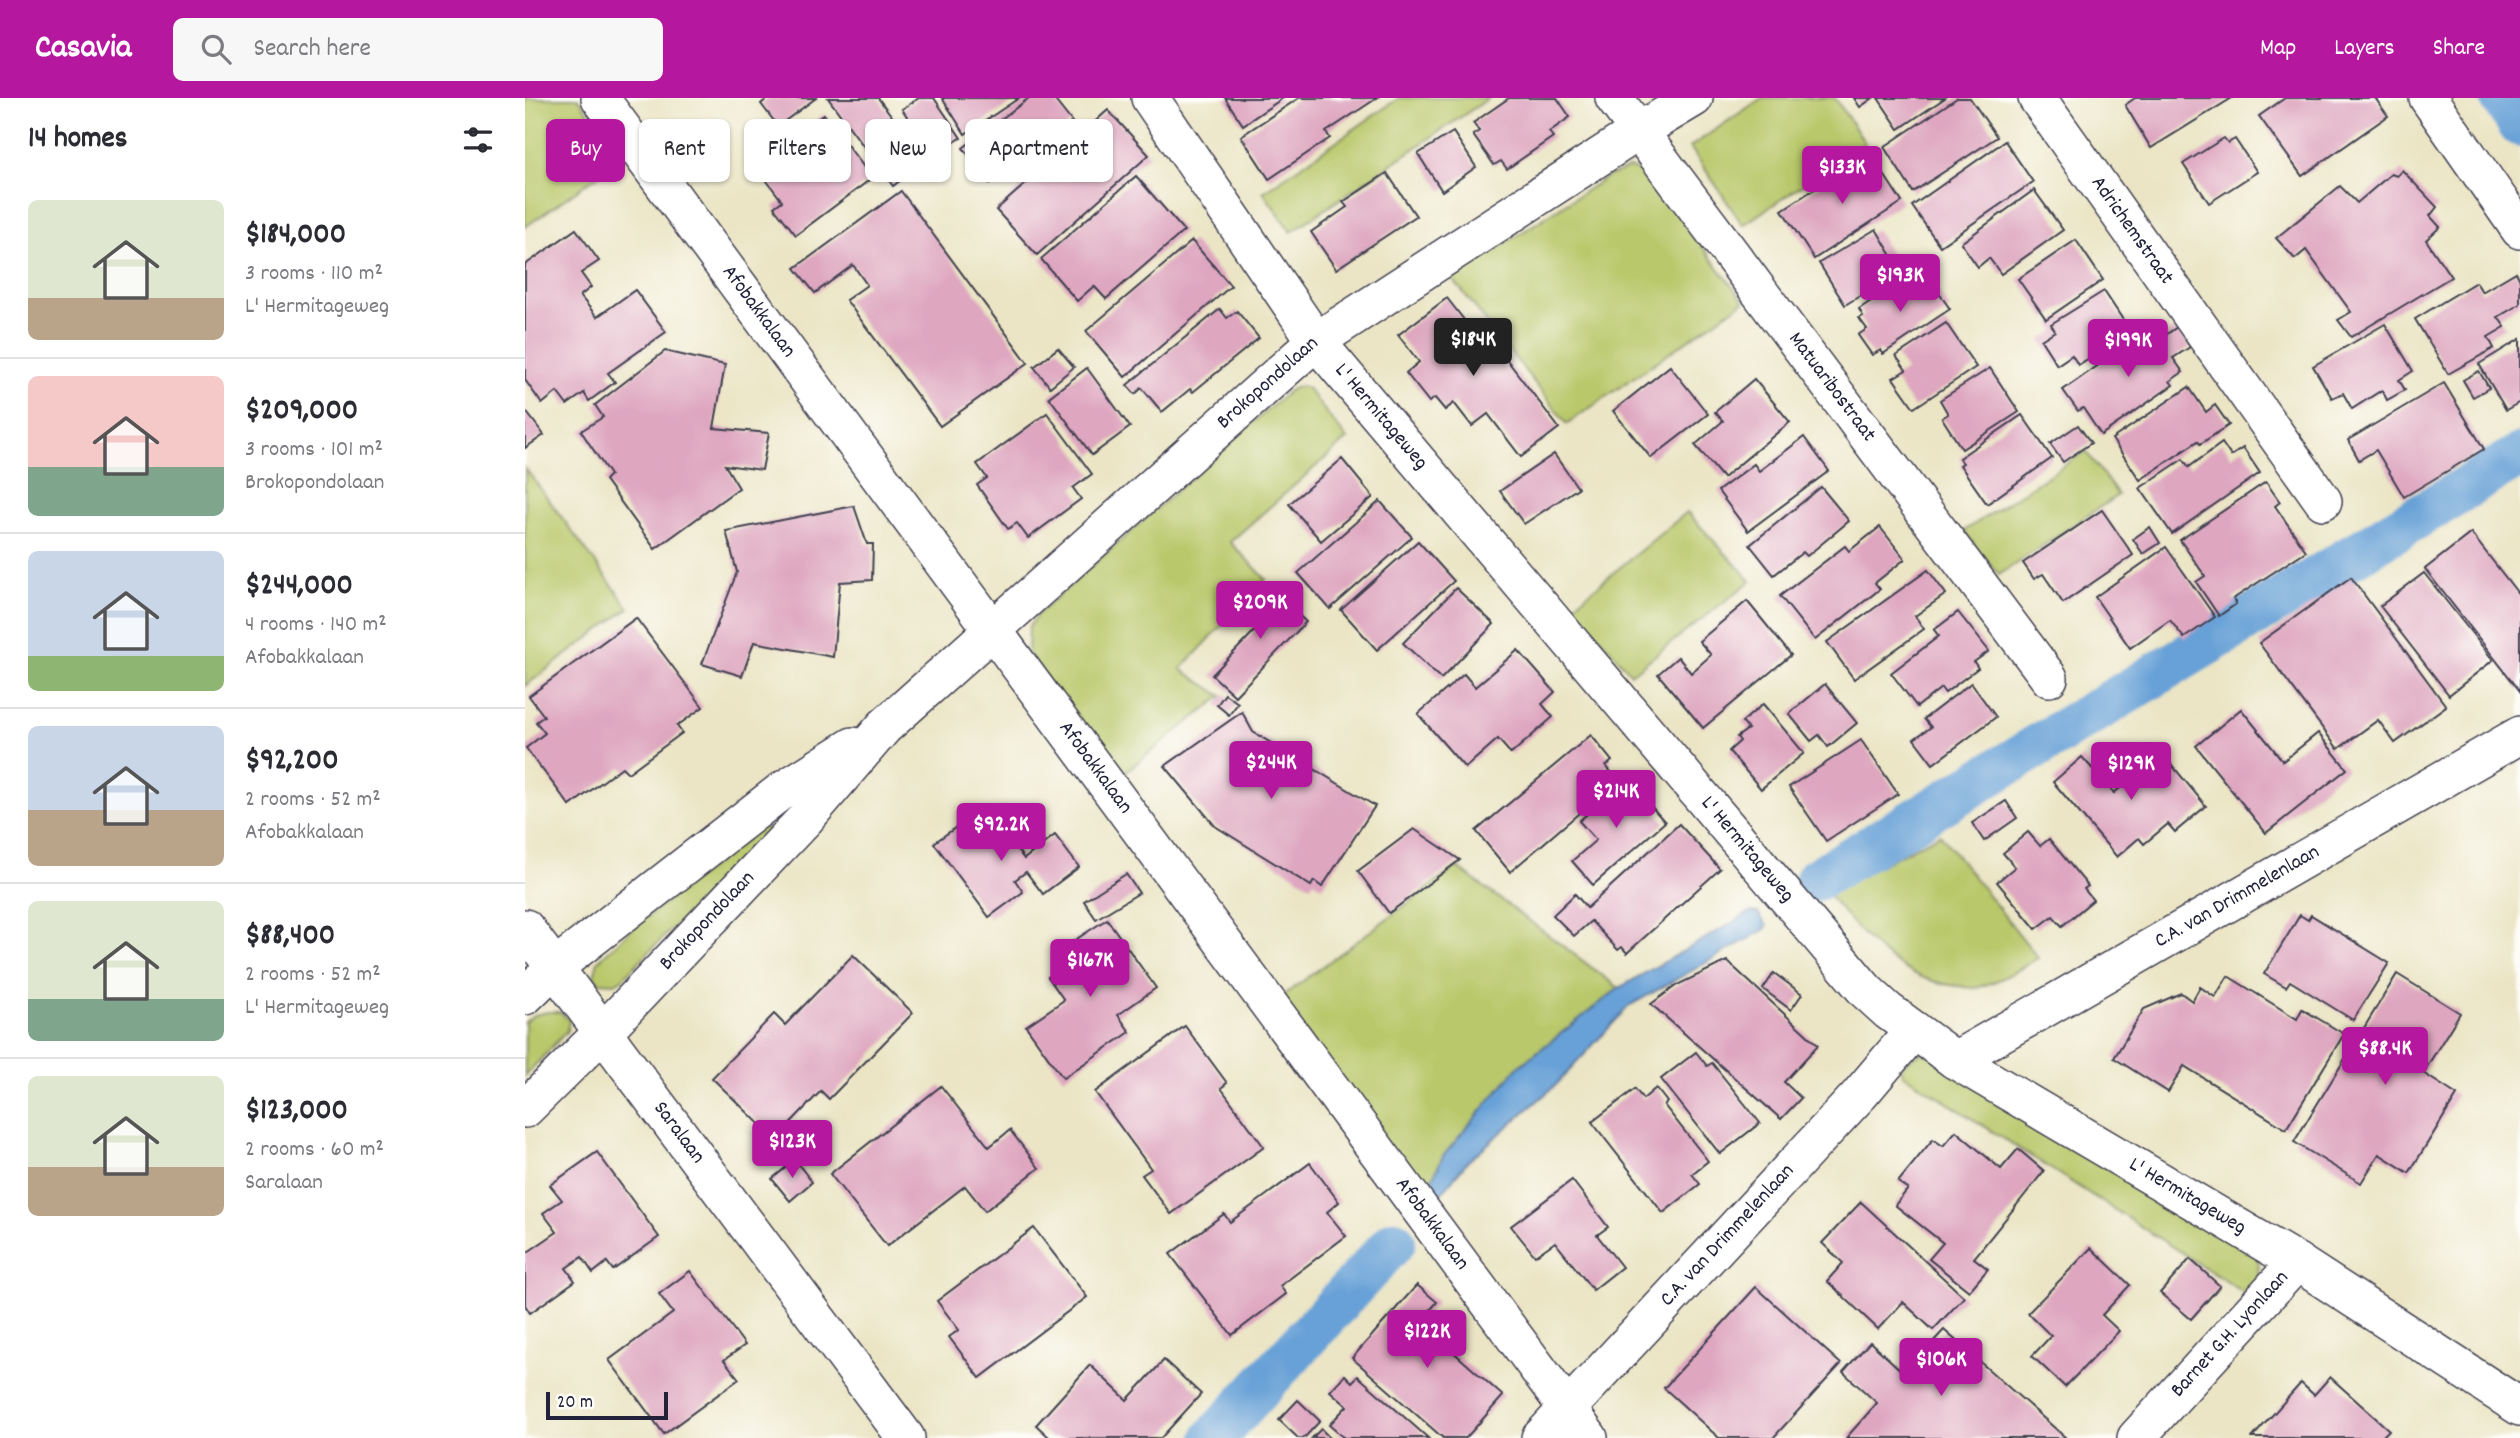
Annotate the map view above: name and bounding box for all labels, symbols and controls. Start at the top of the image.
search box [173,18,663,81]
text: Casavia [35,26,131,73]
icon: search [197,30,235,68]
text: Search here [253,31,371,68]
text: Map [2260,32,2296,66]
text: Layers [2334,32,2395,66]
text: Share [2433,32,2485,66]
text: 14 homes [28,119,127,162]
chip: Buy [546,119,625,182]
chip: Rent [639,119,730,182]
chip: Filters [744,119,851,182]
chip: New [865,119,951,182]
chip: Apartment [965,119,1113,182]
icon: filters [459,121,497,159]
pin: $133K [1793,146,1891,206]
text: $133K [1818,152,1866,185]
street label: Adrichemstraat [2082,171,2180,291]
text: $184,000 [245,215,346,258]
icon: home [84,228,168,312]
pin: $193K [1851,254,1949,314]
text: 3 rooms · 110 m² [245,258,383,291]
street label: Afobakkalaan [714,259,802,365]
text: $193K [1876,260,1924,293]
text: L' Hermitageweg [245,291,389,324]
pin: $184K [1424,318,1522,378]
pin: $199K [2079,320,2177,379]
text: $184K [1450,324,1496,357]
text: $199K [2104,325,2152,358]
street label: Matuaribostraat [1780,326,1883,449]
street label: Brokopondolaan [1211,330,1326,437]
street label: L' Hermitageweg [1326,357,1434,477]
text: $209,000 [245,391,358,434]
icon: home [84,404,168,488]
text: 3 rooms · 101 m² [245,434,383,467]
text: Brokopondolaan [245,467,385,500]
text: $244,000 [245,566,353,609]
icon: home [84,579,168,663]
pin: $209K [1211,582,1309,641]
text: $209K [1232,587,1288,620]
text: 4 rooms · 140 m² [245,609,387,642]
text: Afobakkalaan [245,642,364,675]
street label: Afobakkalaan [1050,716,1139,821]
text: $92,200 [245,741,339,784]
pin: $244K [1222,742,1320,801]
pin: $129K [2082,742,2180,802]
text: $244K [1245,747,1297,780]
text: $129K [2107,748,2155,781]
icon: home [84,754,168,838]
pin: $214K [1567,770,1665,830]
text: $214K [1593,776,1639,809]
text: 2 rooms · 52 m² [245,784,381,817]
street label: L' Hermitageweg [1693,790,1801,910]
pin: $92.2K [944,804,1058,863]
text: $92.2K [973,809,1029,842]
text: Afobakkalaan [245,817,364,850]
street label: C.A. van Drimmelenlaan [2150,838,2326,957]
street label: Brokopondolaan [653,865,763,978]
text: $88,400 [245,916,335,959]
icon: home [84,929,168,1013]
pin: $167K [1041,940,1139,999]
text: $167K [1066,945,1114,978]
text: 2 rooms · 52 m² [245,959,381,992]
text: L' Hermitageweg [245,992,389,1025]
pin: $88.4K [2328,1028,2442,1087]
text: $88.4K [2358,1033,2412,1066]
text: $123,000 [245,1091,348,1134]
street label: Saralaan [645,1096,712,1171]
icon: home [84,1104,168,1188]
pin: $123K [743,1121,841,1180]
text: $123K [768,1126,816,1159]
text: 2 rooms · 60 m² [245,1134,384,1167]
street label: L' Hermitageweg [2123,1151,2251,1243]
street label: C.A. van Drimmelenlaan [1654,1158,1802,1314]
text: Saralaan [245,1167,323,1200]
street label: Afobakkalaan [1387,1172,1476,1277]
street label: Barnet G.H. Lyonlaan [2164,1264,2297,1405]
pin: $122K [1378,1310,1476,1370]
text: $122K [1403,1316,1451,1349]
pin: $106K [1892,1338,1990,1398]
text: $106K [1915,1344,1967,1377]
scale bar [546,1389,669,1421]
text: 20 m [557,1390,593,1417]

